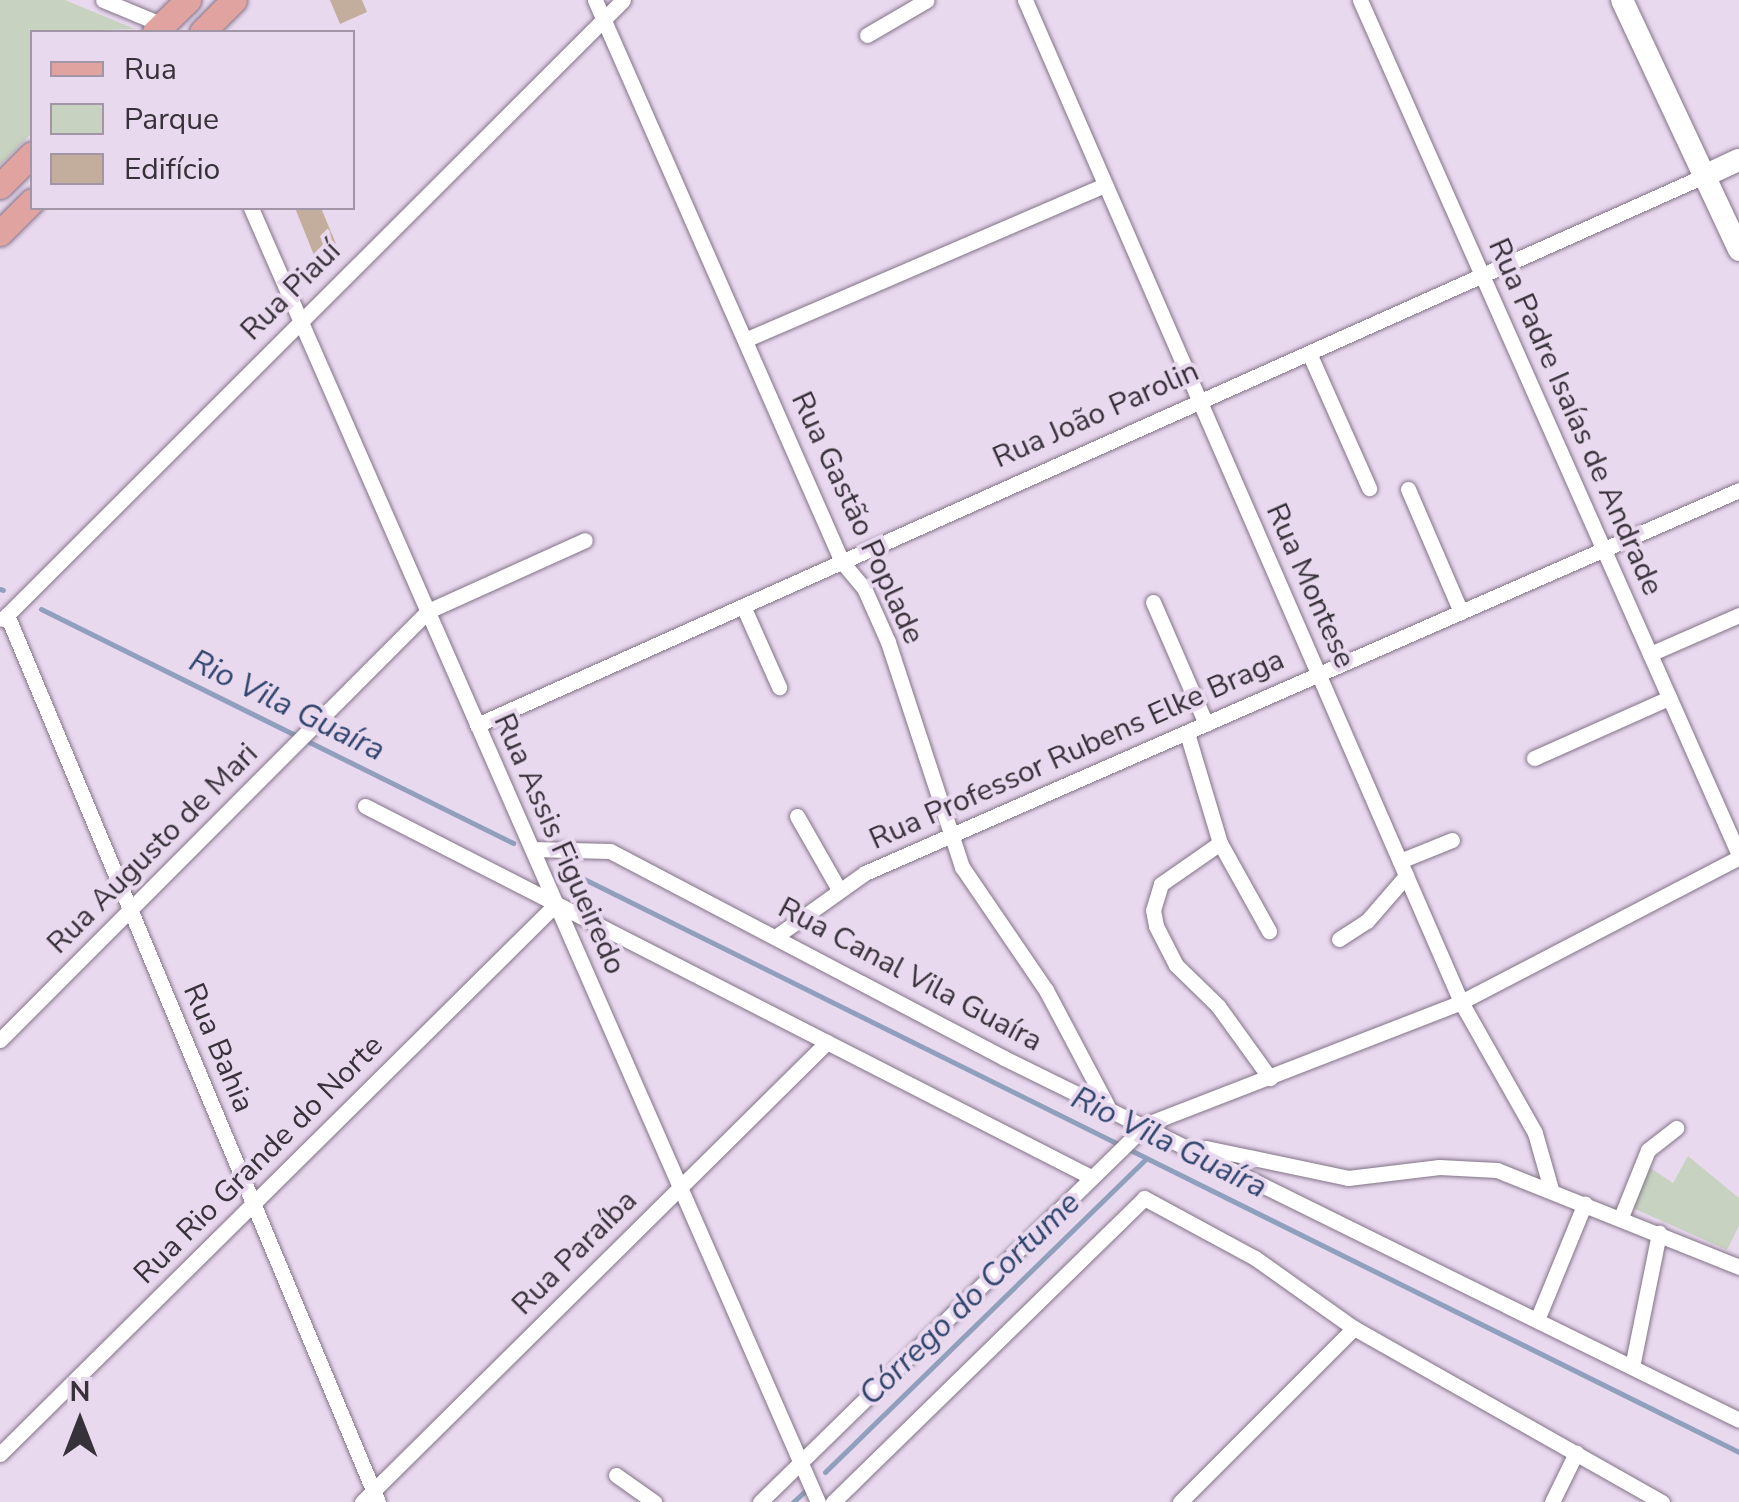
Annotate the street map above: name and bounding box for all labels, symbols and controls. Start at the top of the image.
legend [30,30,355,210]
text: Rua [124,49,177,90]
text: Parque [124,99,219,140]
text: Edifício [124,149,220,190]
street label: Rua Padre Isaías de Andrade [1480,233,1670,601]
street label: Rua Piauí [234,234,348,348]
street label: Rua João Parolin [988,354,1204,476]
street label: Rua Gastão Poplade [783,386,931,650]
street label: Rua Montese [1258,498,1362,674]
water label: Rio Vila Guaíra [183,642,391,770]
street label: Rua Professor Rubens Elke Braga [864,642,1290,858]
street label: Rua Assis Figueiredo [485,708,633,980]
street label: Rua Augusto de Mari [40,736,266,962]
street label: Rua Canal Vila Guaíra [772,890,1048,1060]
street label: Rua Bahia [175,978,261,1118]
street label: Rua Rio Grande do Norte [127,1028,391,1292]
water label: Rio Vila Guaíra [1065,1079,1273,1207]
street label: Rua Paraíba [505,1183,645,1323]
water label: Córrego do Cortume [852,1184,1088,1414]
north arrow [30,1372,130,1472]
text: N [70,1373,90,1411]

